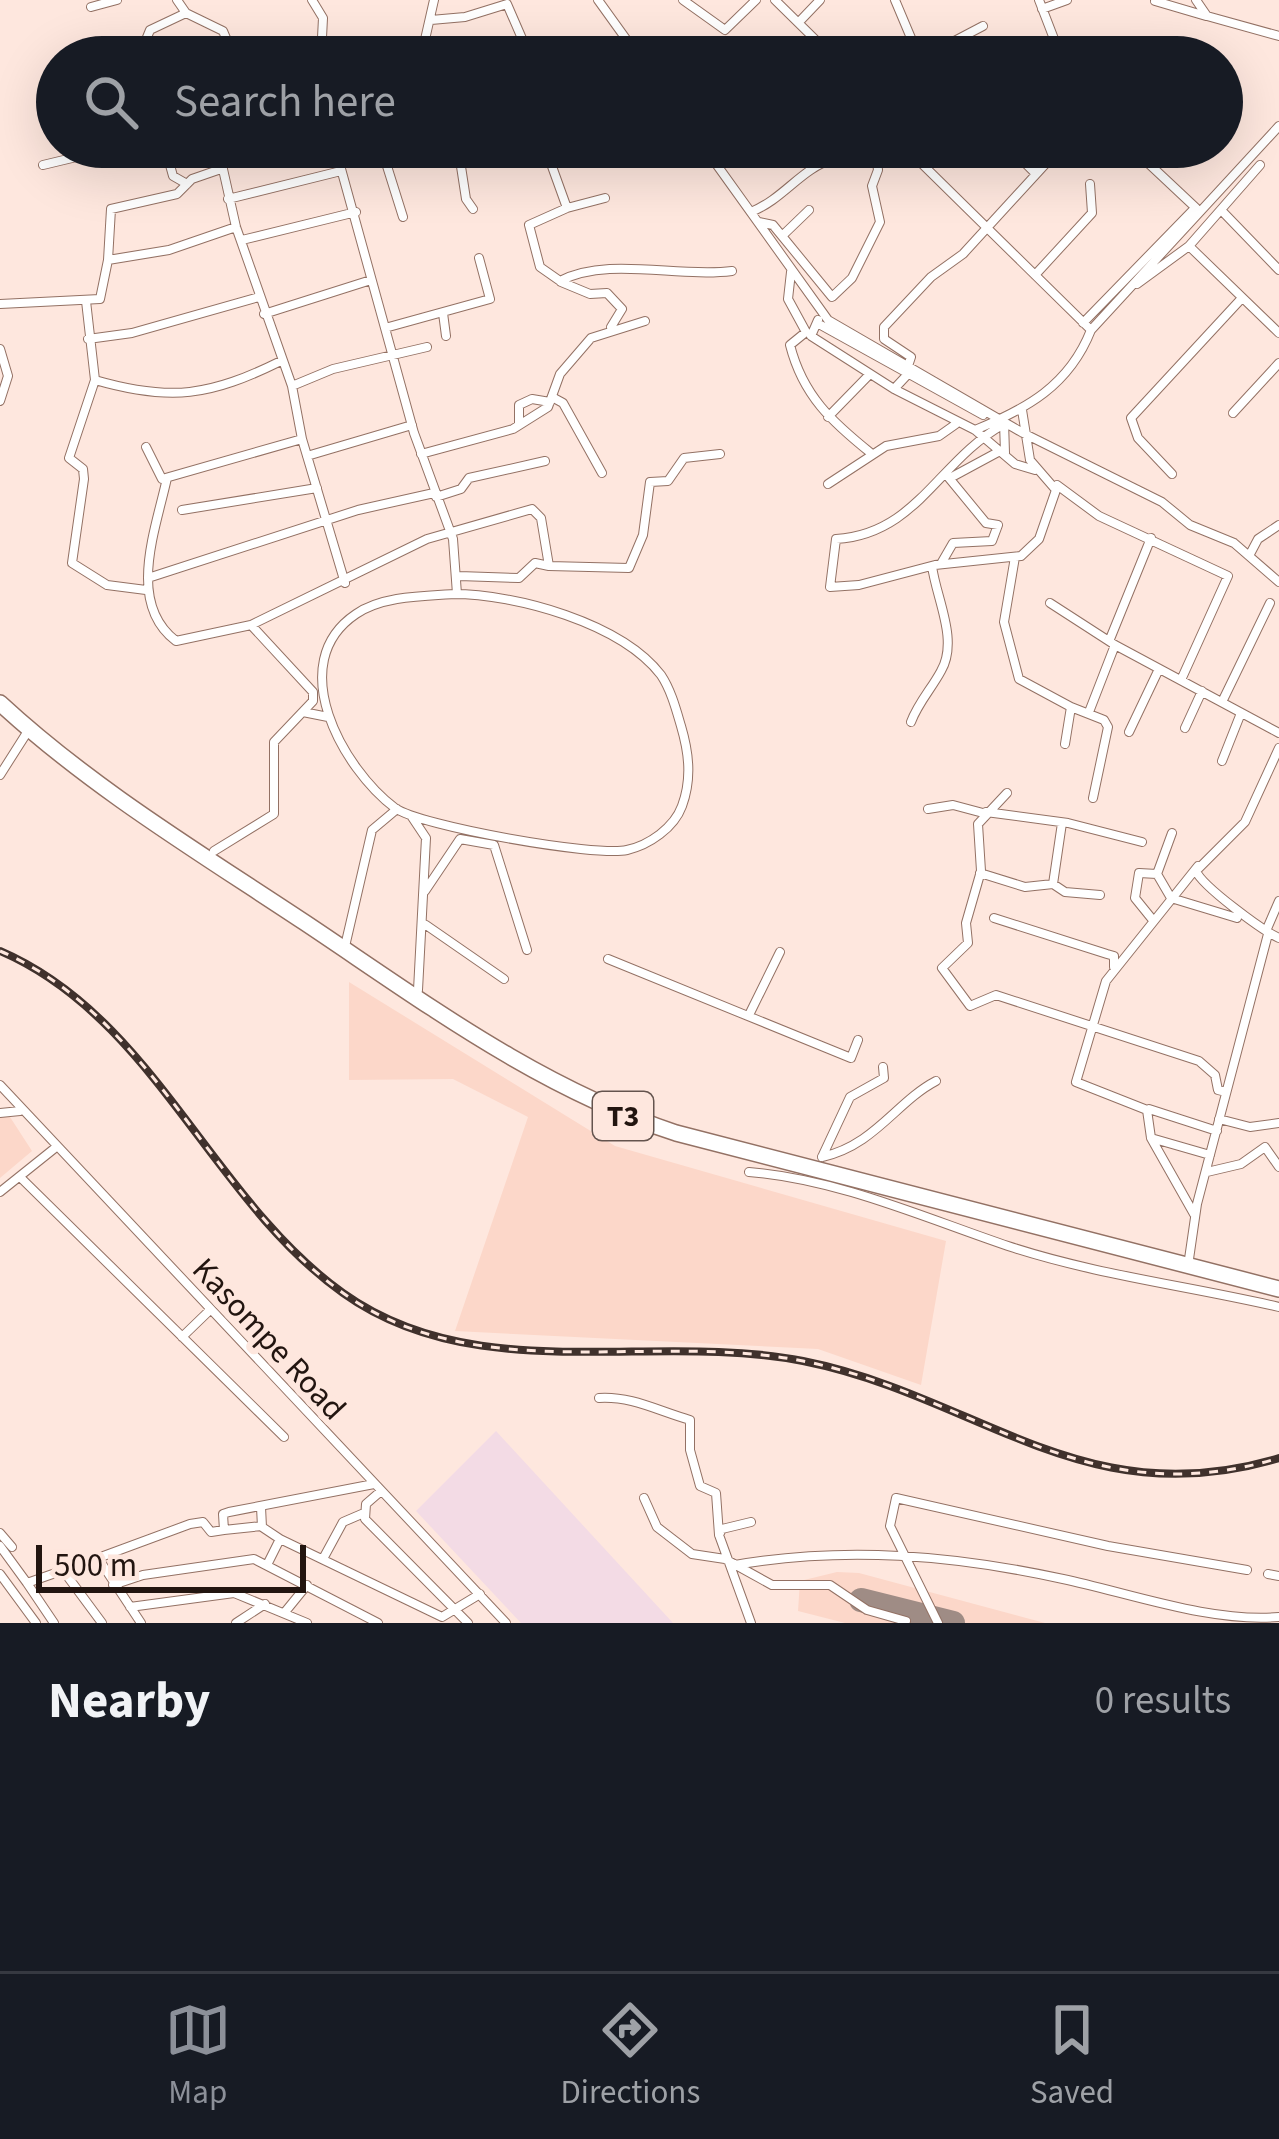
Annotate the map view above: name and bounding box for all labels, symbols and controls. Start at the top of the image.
search box [36,36,1243,168]
icon: search [78,69,144,135]
text: Search here [174,70,396,134]
road number: T3 [593,1092,653,1140]
street label: Kasompe Road [181,1247,357,1431]
scale bar [36,1539,306,1592]
text: 500 m [54,1542,137,1589]
text: Nearby [48,1665,210,1737]
text: 0 results [1095,1673,1231,1729]
tab: Map [165,1997,231,2116]
tab: Directions [561,1997,700,2116]
tab: Saved [1030,1997,1114,2116]

